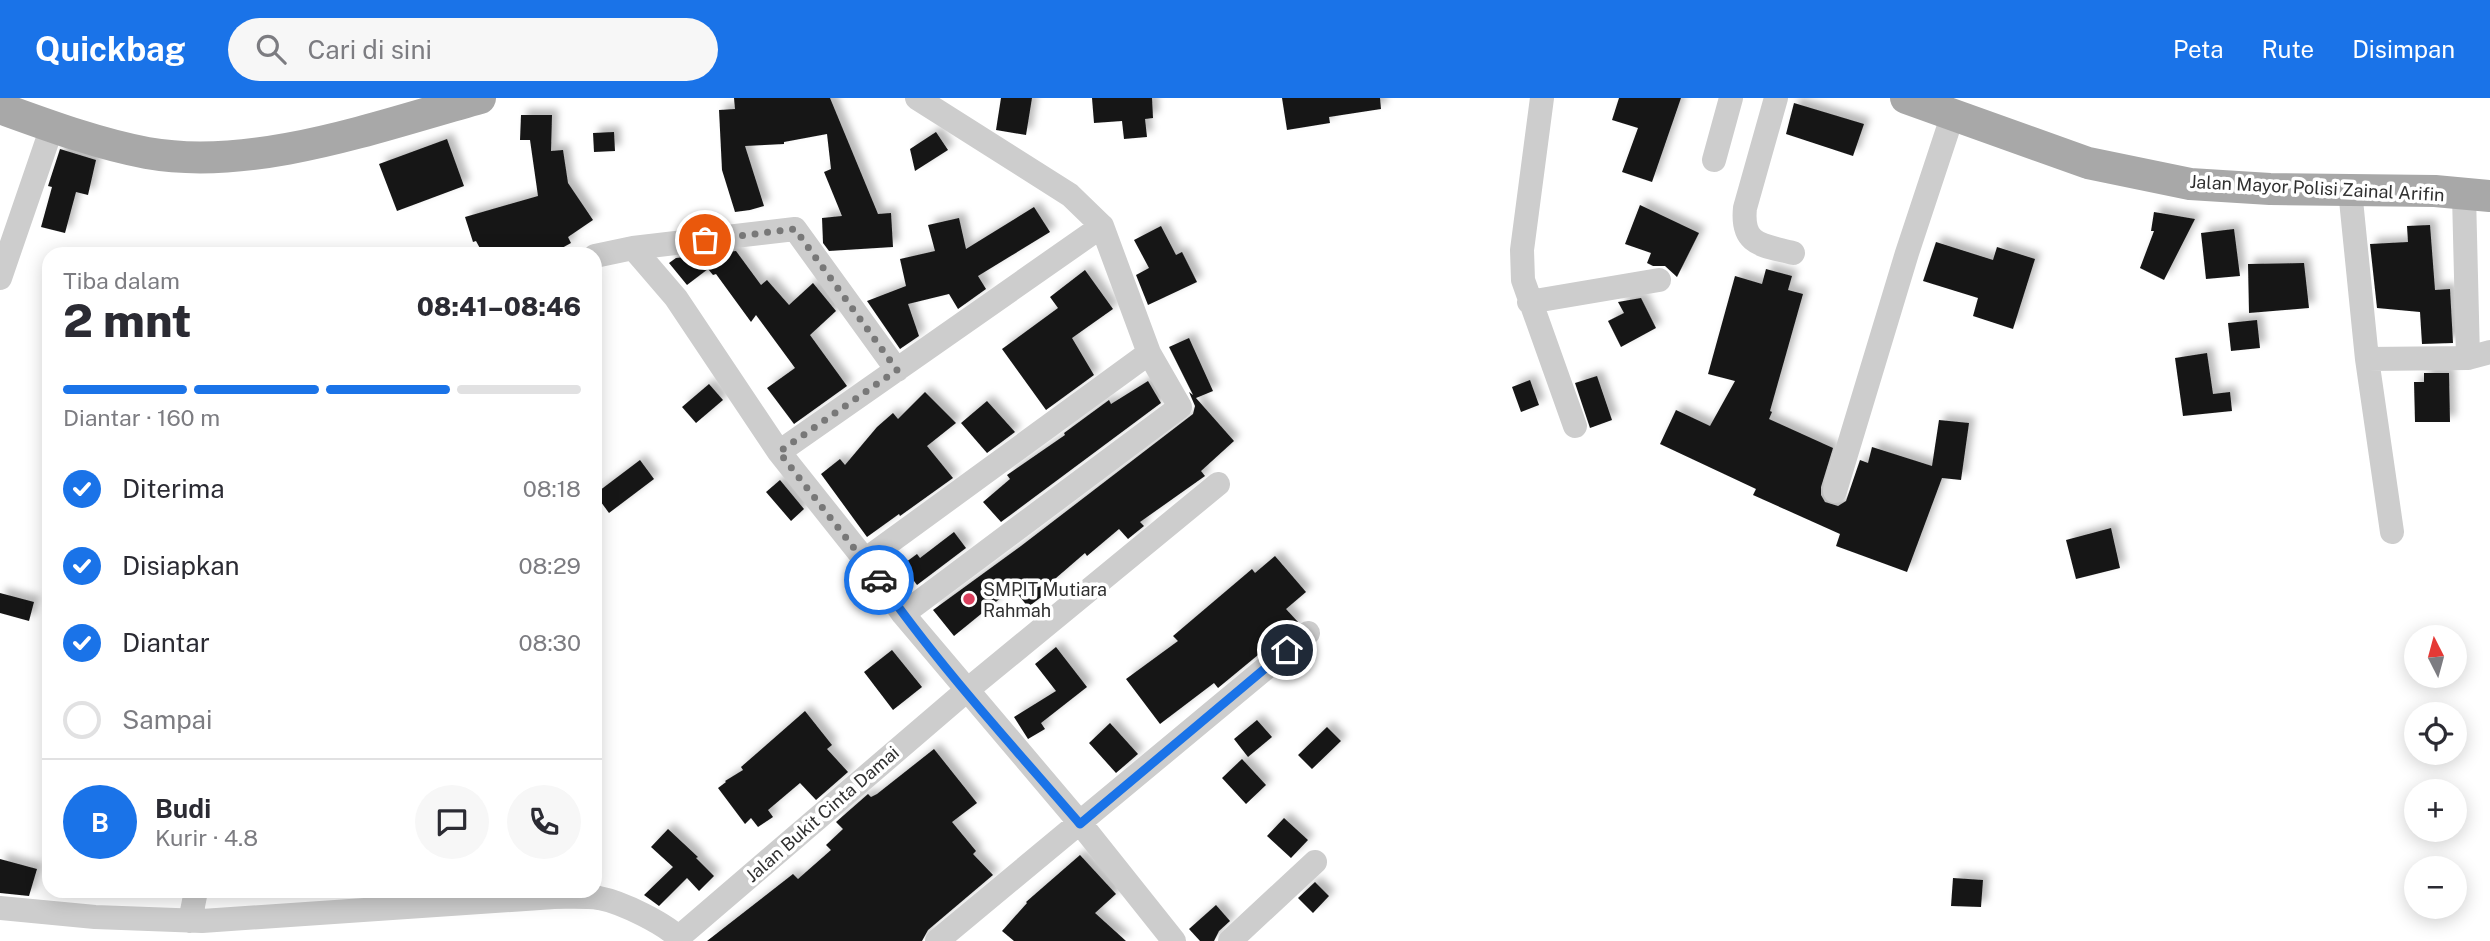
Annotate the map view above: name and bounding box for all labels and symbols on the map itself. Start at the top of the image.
street label: Jalan Mayor Polisi Zainal Arifin [2189,171,2445,205]
pin [675,210,735,270]
courier [844,545,914,615]
place label: SMPIT Mutiara Rahmah [983,579,1107,621]
marker: SMPIT Mutiara Rahmah [961,591,977,607]
pin [1257,620,1317,680]
north arrow [2404,625,2468,688]
street label: Jalan Bukit Cinta Damai [741,742,903,886]

